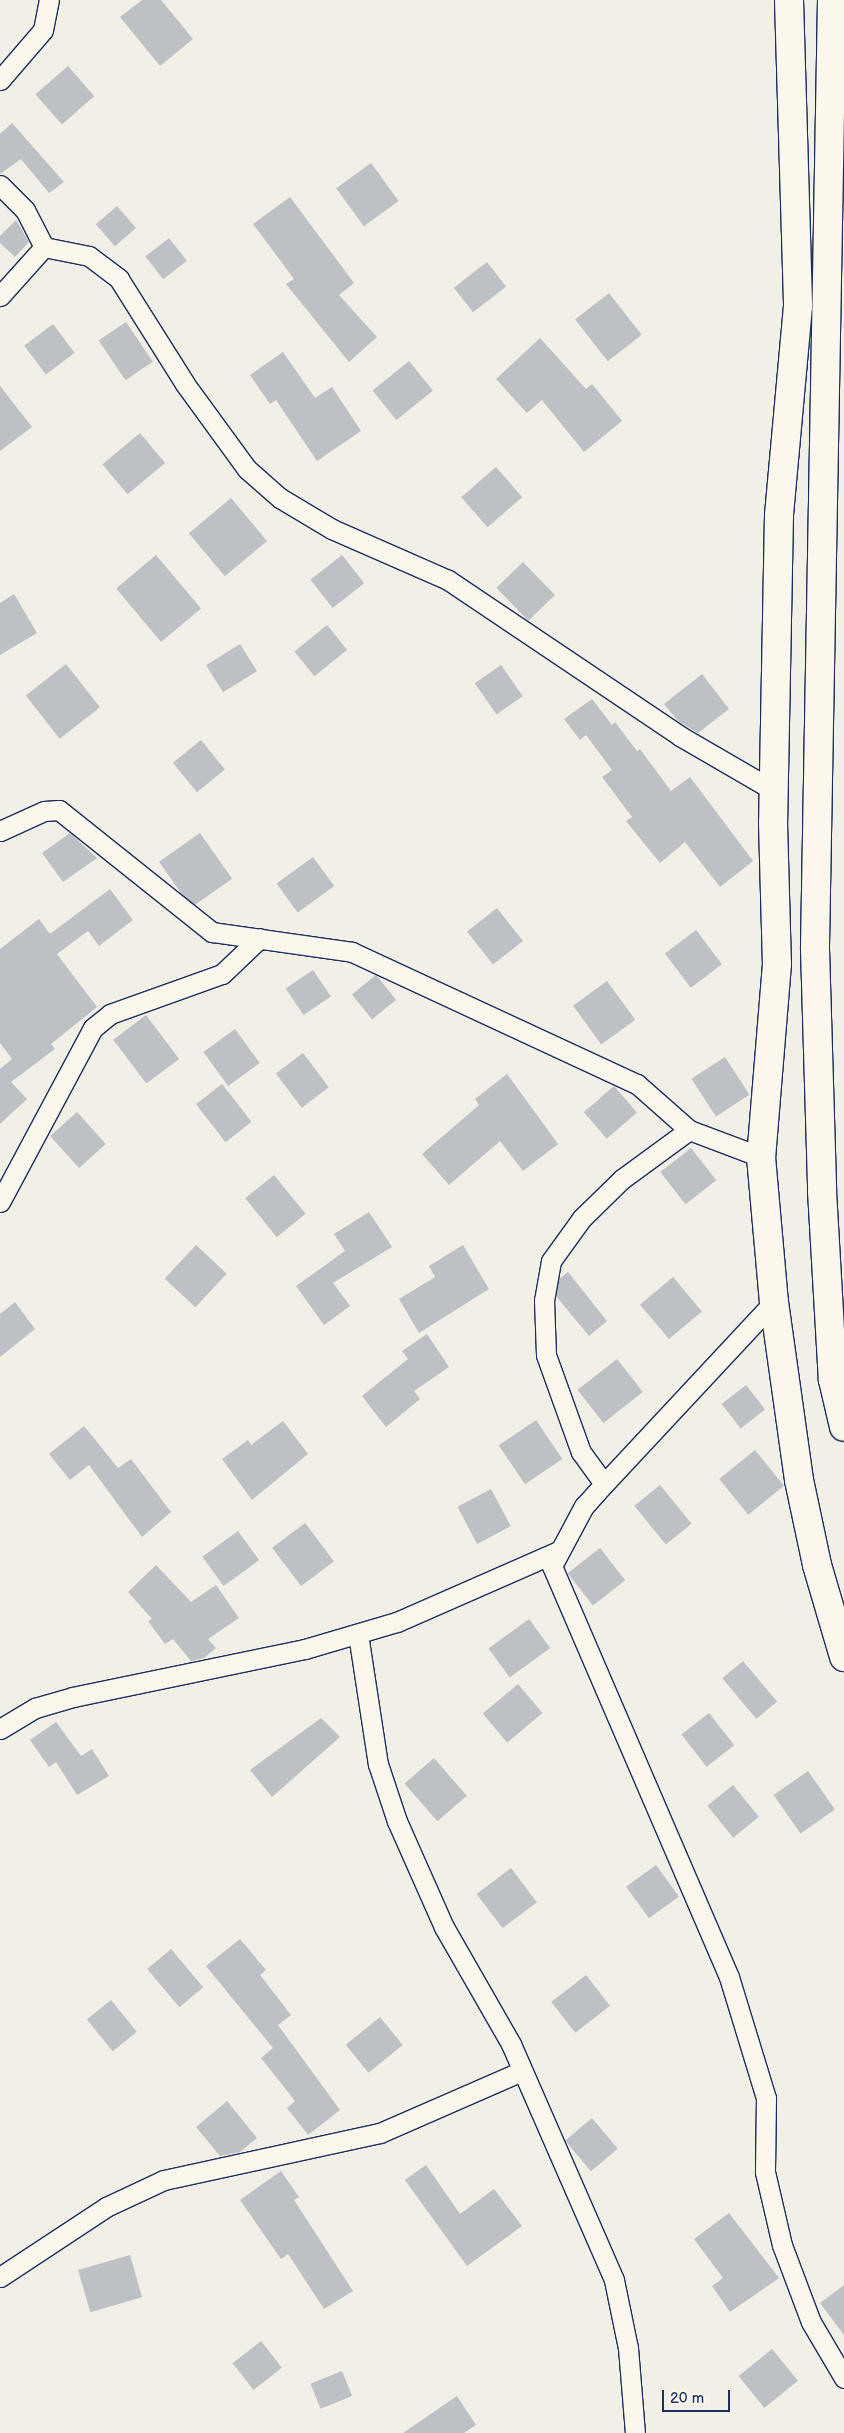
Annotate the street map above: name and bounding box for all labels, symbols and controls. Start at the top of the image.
scale bar [664,2380,732,2412]
text: 20 m [670,2389,704,2408]

